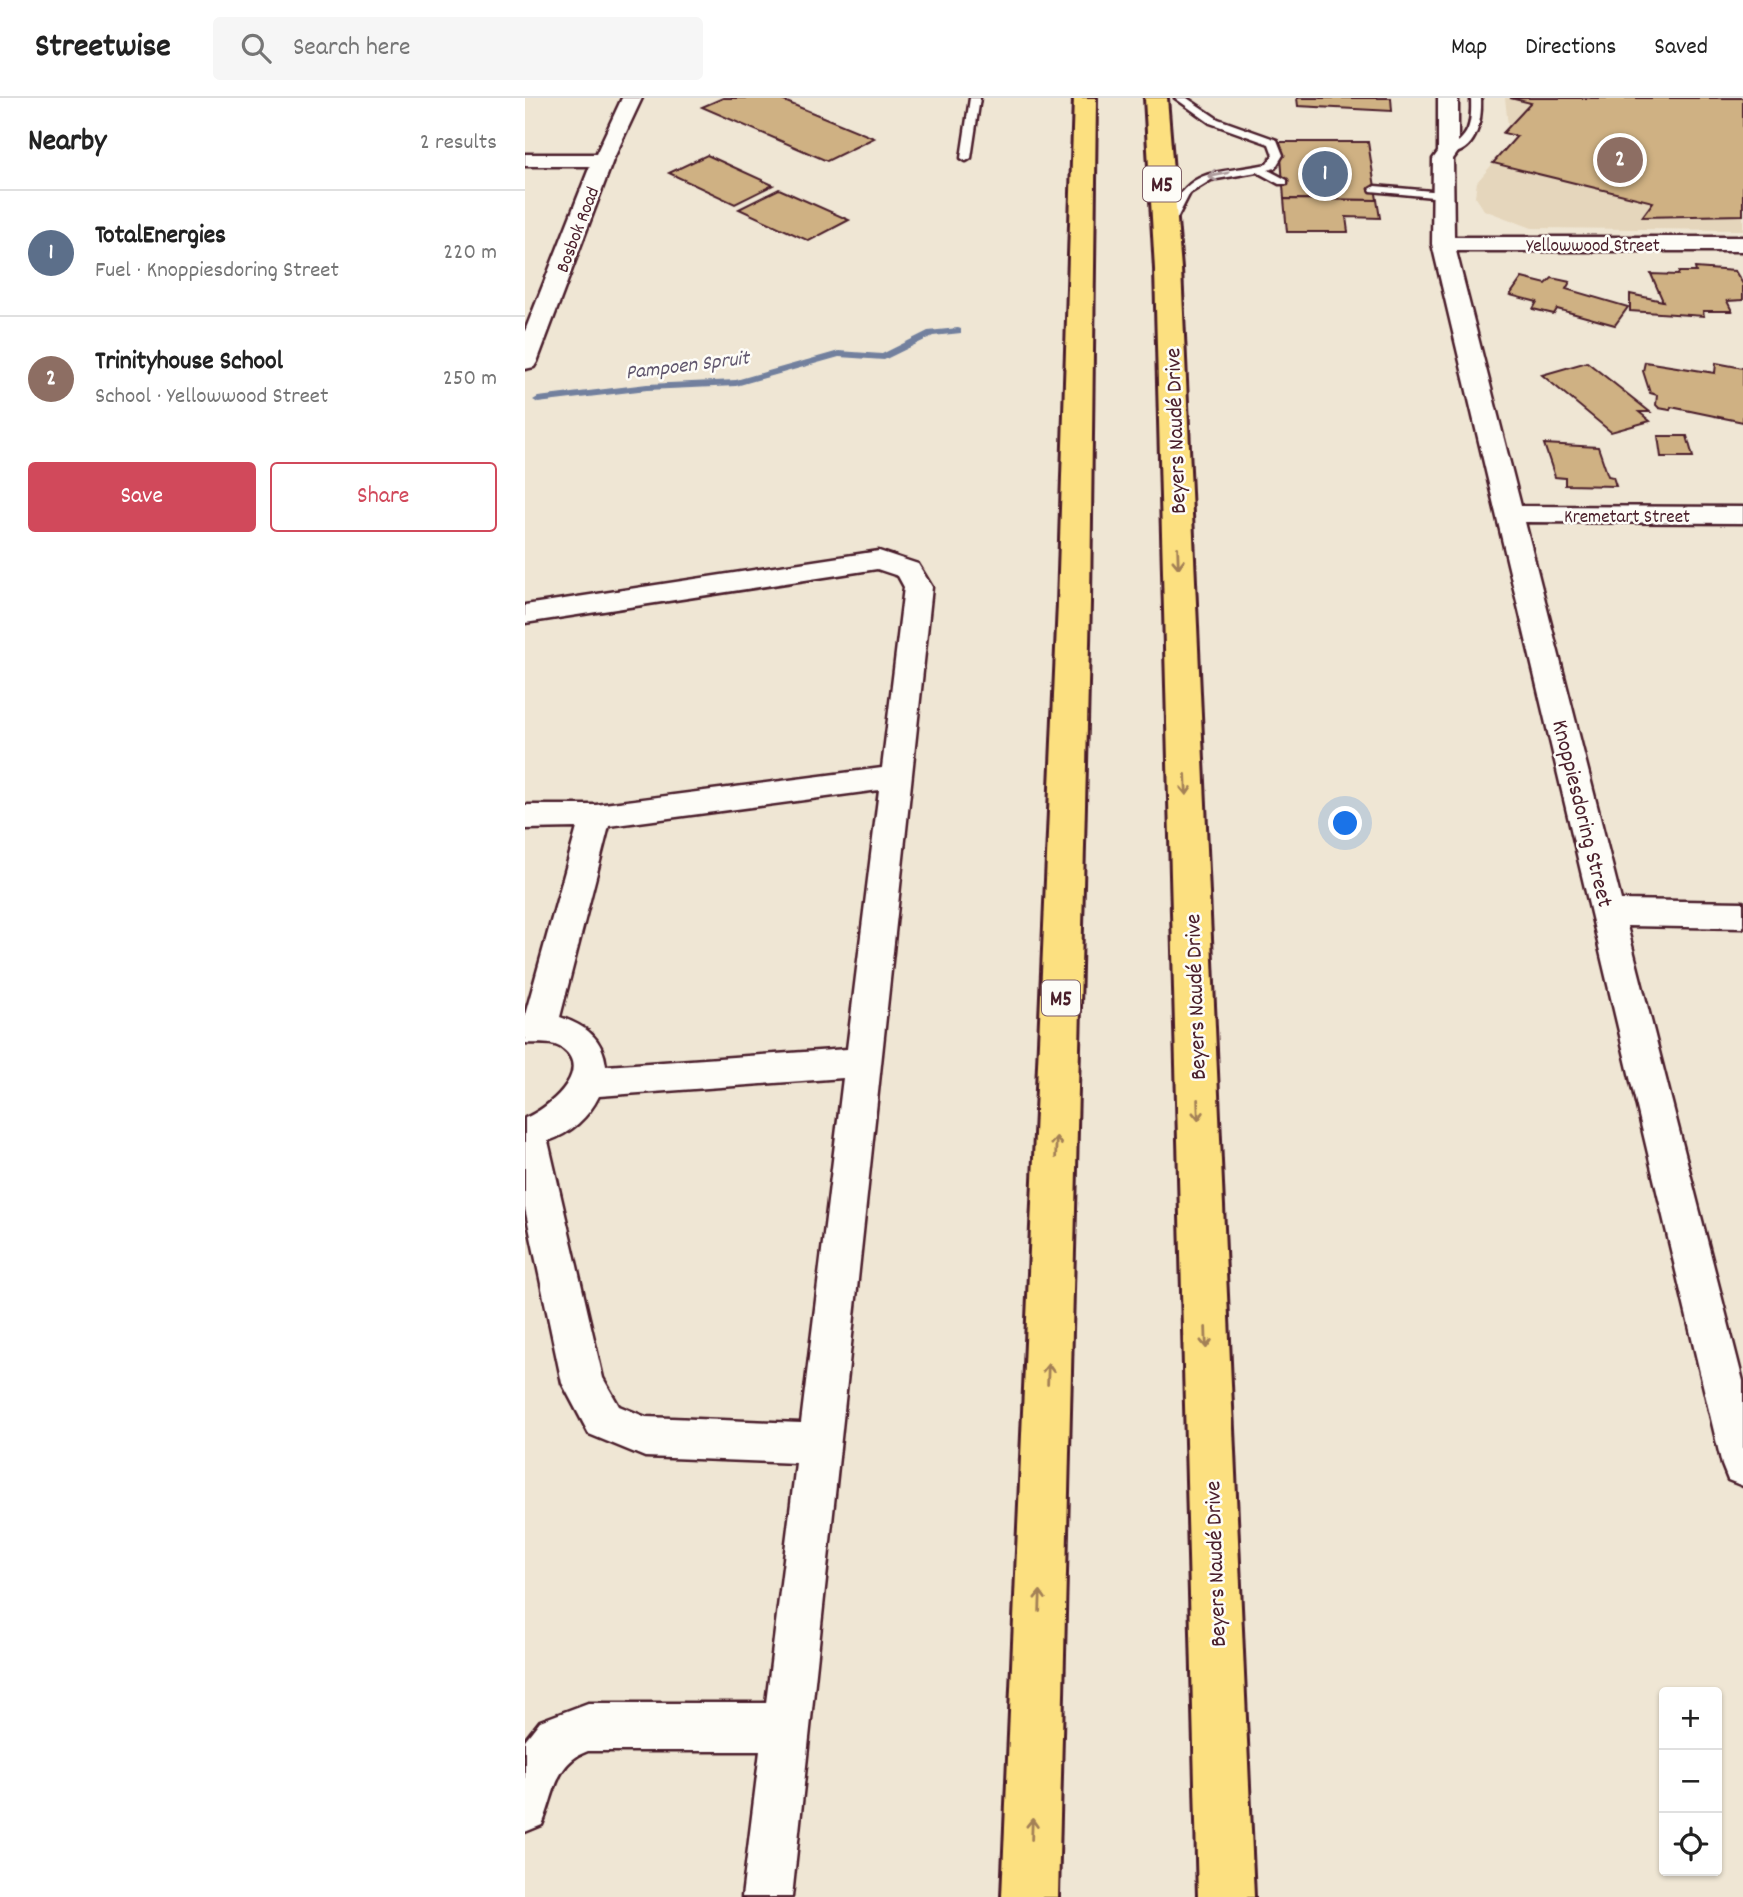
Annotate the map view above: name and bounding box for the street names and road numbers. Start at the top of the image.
road number: M5 [1143,166,1181,202]
street label: Bosbok Road [551,183,608,277]
street label: Yellowwood Street [1526,234,1660,261]
street label: Beyers Naudé Drive [1158,347,1197,515]
street label: Kremetart Street [1564,505,1690,532]
street label: Knoppiesdoring Street [1541,717,1620,911]
street label: Beyers Naudé Drive [1178,913,1217,1081]
road number: M5 [1042,981,1080,1016]
street label: Beyers Naudé Drive [1198,1480,1237,1648]

